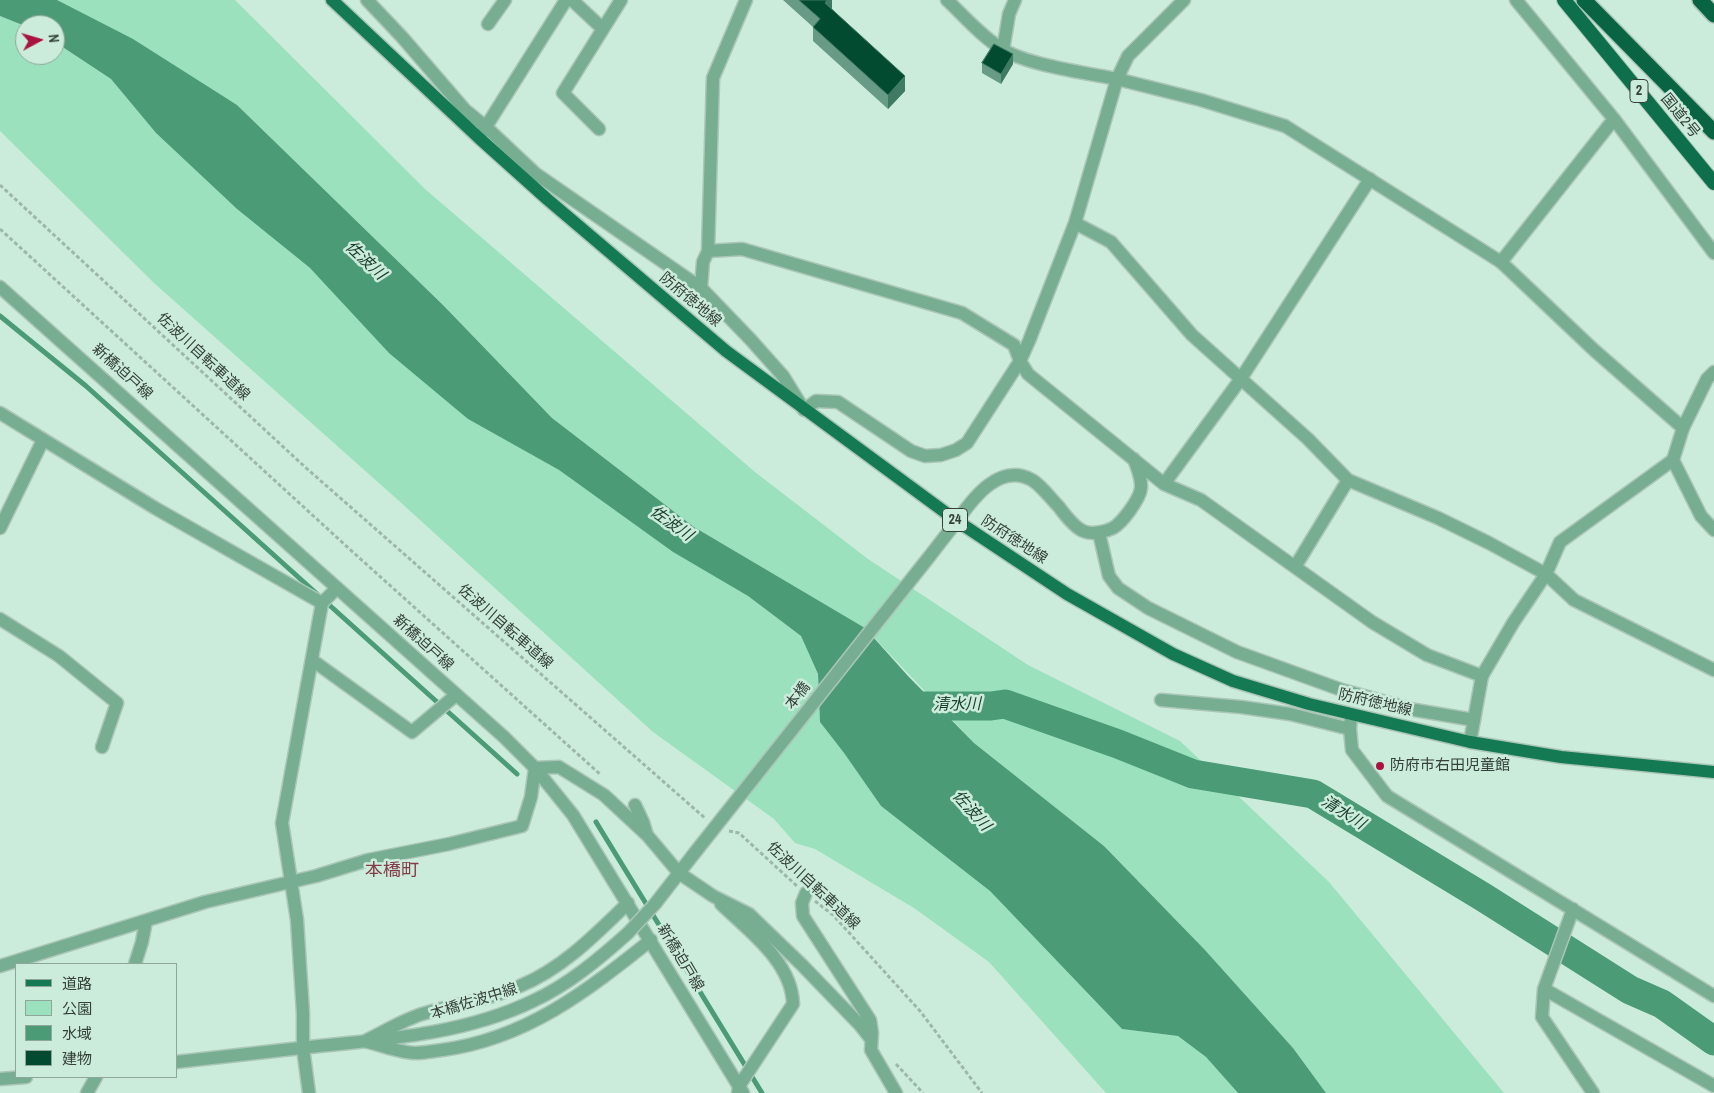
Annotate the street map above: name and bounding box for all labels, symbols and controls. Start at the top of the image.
north arrow [15,15,65,65]
text: N [45,33,63,44]
road number: 2 [1630,80,1648,102]
street label: 国道2号 [1657,90,1703,142]
water label: 佐波川 [341,238,389,284]
street label: 防府徳地線 [655,269,725,331]
street label: 佐波川自転車道線 [153,309,253,405]
street label: 新橋迫戸線 [88,340,156,404]
water label: 佐波川 [646,502,696,546]
road number: 24 [942,508,968,532]
street label: 防府徳地線 [978,512,1050,568]
street label: 佐波川自転車道線 [454,581,556,673]
street label: 新橋迫戸線 [389,611,457,675]
street label: 本橋 [782,679,814,713]
street label: 防府徳地線 [1336,686,1414,720]
water label: 清水川 [933,695,981,715]
place label: 防府市右田児童館 [1390,757,1510,775]
marker: 防府市右田児童館 [1374,760,1386,772]
water label: 佐波川 [948,787,994,835]
water label: 清水川 [1318,792,1368,834]
street label: 佐波川自転車道線 [763,838,863,934]
district label: 本橋町 [365,860,419,882]
street label: 新橋迫戸線 [653,921,707,995]
legend [15,963,178,1078]
text: 道路 [62,973,92,994]
street label: 本橋佐波中線 [428,980,520,1024]
text: 公園 [62,998,92,1019]
text: 水域 [62,1023,92,1044]
text: 建物 [62,1048,92,1069]

